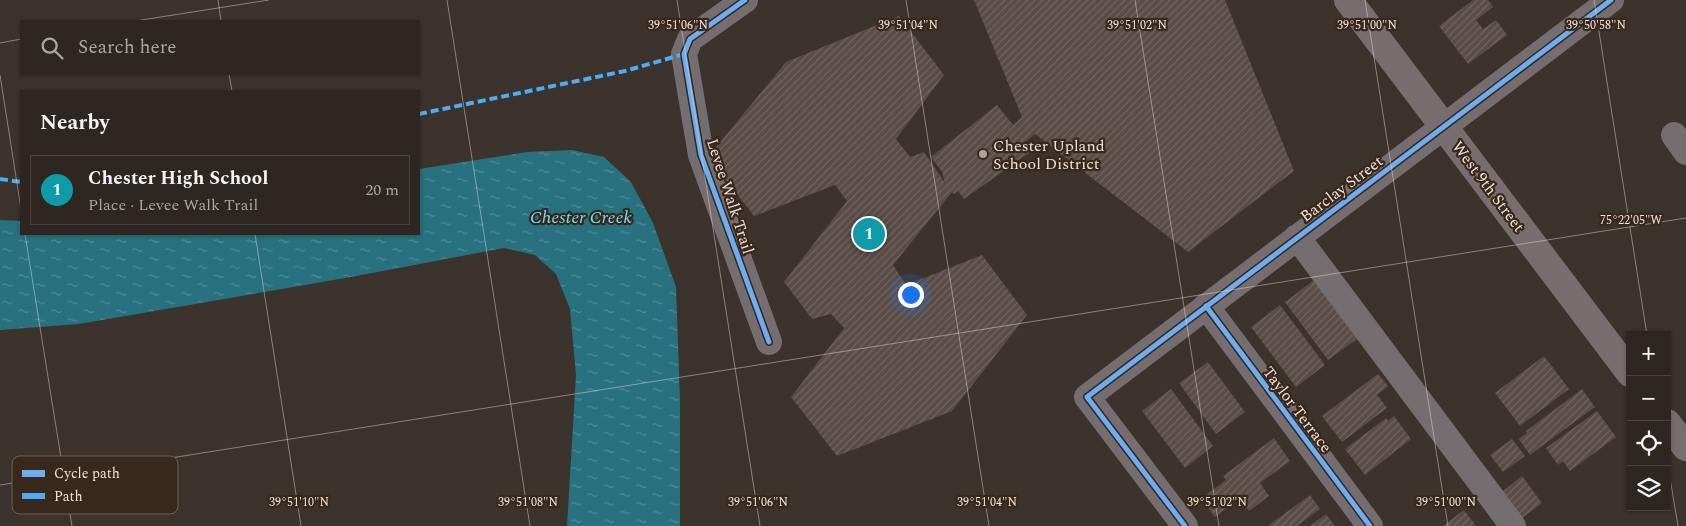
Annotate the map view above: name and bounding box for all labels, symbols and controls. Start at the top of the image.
text: 39°51'06"N [648,16,708,35]
text: 39°51'04"N [878,16,938,35]
text: 39°51'02"N [1107,16,1167,35]
text: 39°51'00"N [1337,16,1397,35]
text: 39°50'58"N [1566,16,1626,35]
search box [20,20,420,75]
text: Search here [78,33,177,62]
icon: search [38,34,66,62]
text: Nearby [40,107,110,139]
place label: Chester Upland School District [993,134,1105,176]
street label: Levee Walk Trail [700,135,760,257]
street label: West 9th Street [1446,136,1531,237]
marker: Chester Upland School District [977,148,989,160]
street label: Barclay Street [1295,149,1388,228]
text: Chester High School [88,164,268,193]
text: 1 [53,178,61,202]
text: 20 m [365,178,399,202]
text: Place · Levee Walk Trail [88,193,258,217]
water label: Chester Creek [530,204,633,231]
text: 75°22'05"W [1600,211,1662,230]
pin: 1 [853,215,885,253]
your location [898,282,924,308]
map controls [1626,331,1671,511]
button: + [1626,331,1671,376]
street label: Taylor Terrace [1257,361,1338,458]
button: − [1626,376,1671,421]
button: locate [1626,421,1671,466]
legend [12,456,178,514]
text: Cycle path [54,463,120,484]
button: layers [1626,466,1671,511]
text: Path [54,486,83,507]
text: 39°51'10"N [269,493,329,512]
text: 39°51'08"N [498,493,558,512]
text: 39°51'06"N [728,493,788,512]
text: 39°51'04"N [957,493,1017,512]
text: 39°51'02"N [1187,493,1247,512]
text: 39°51'00"N [1416,493,1476,512]

